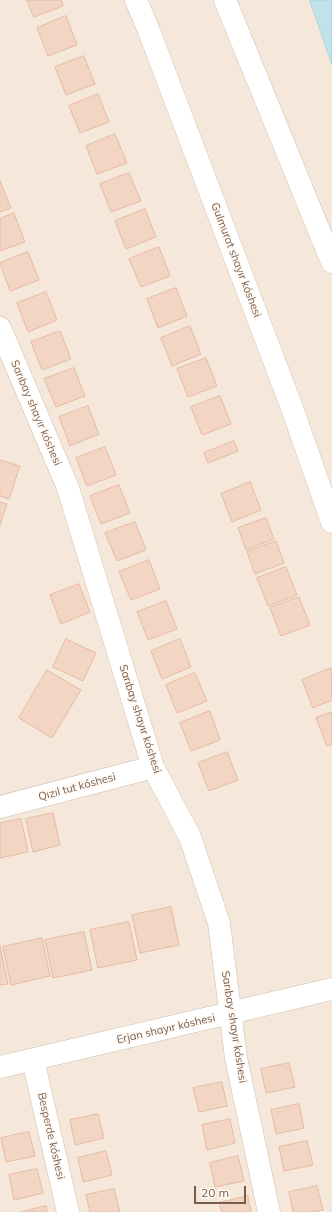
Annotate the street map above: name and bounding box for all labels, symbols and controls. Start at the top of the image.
street label: Gulmurat shayır kóshesi [208,201,264,319]
street label: Sarıbay shayır kóshesi [8,358,64,468]
street label: Sarıbay shayır kóshesi [116,663,164,775]
street label: Qızıl tut kóshesi [37,770,117,804]
street label: Sarıbay shayır kóshesi [219,970,249,1084]
street label: Erjan shayır kóshesi [116,1011,216,1047]
street label: Besperde kóshesi [35,1091,67,1181]
scale bar [196,1178,248,1204]
text: 20 m [201,1185,229,1200]

